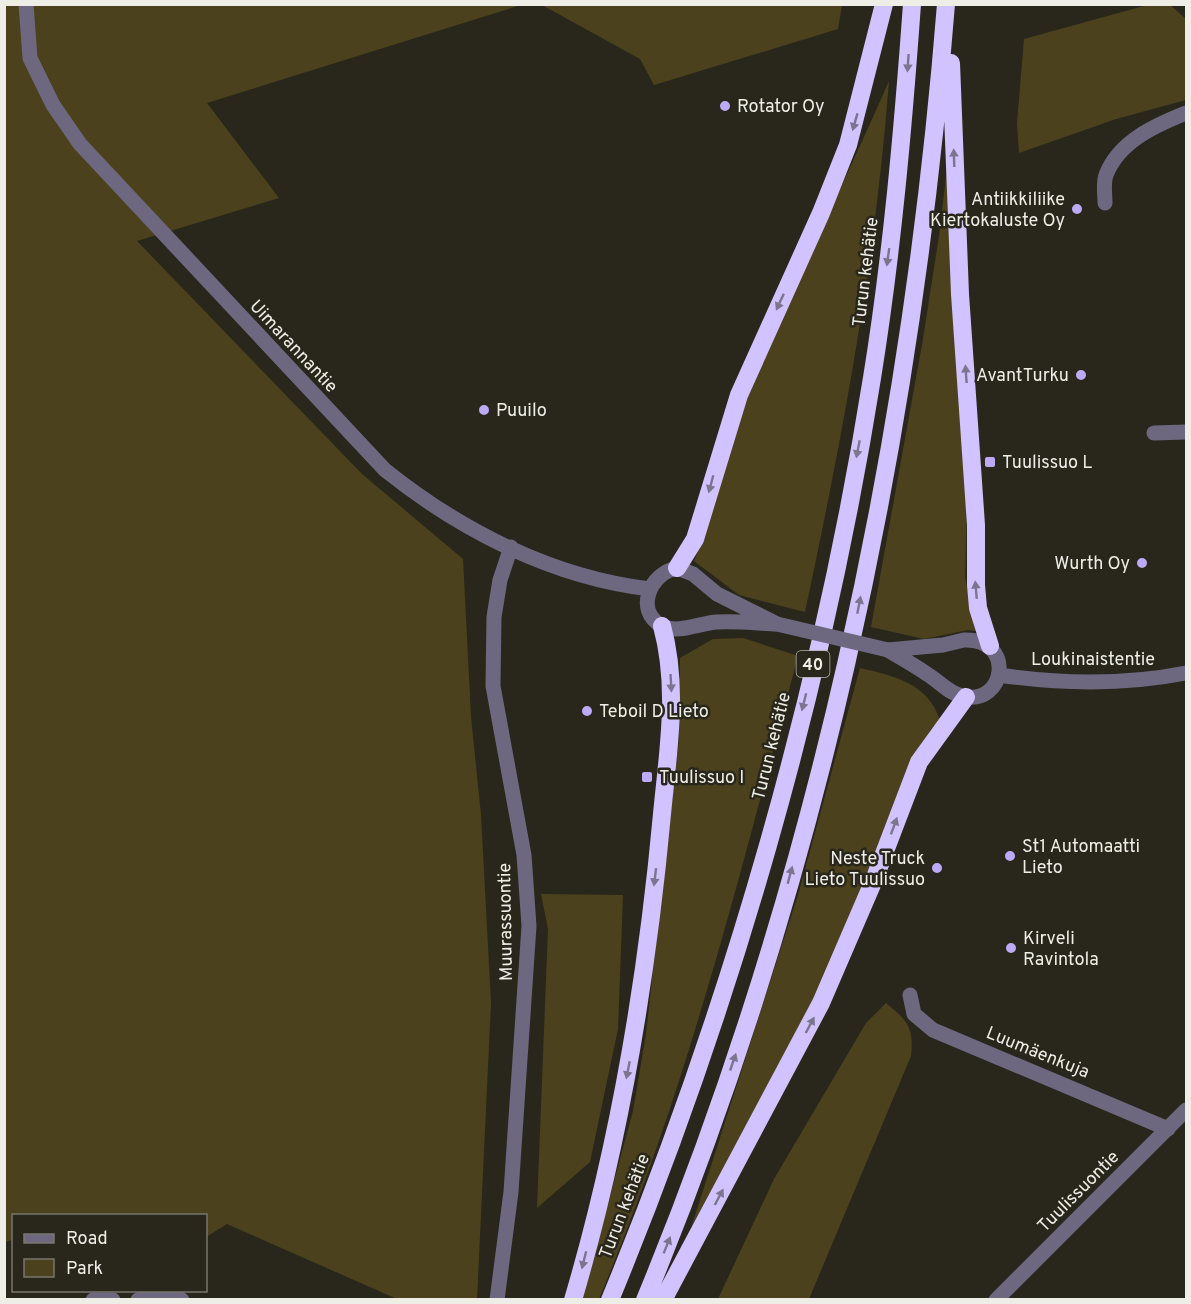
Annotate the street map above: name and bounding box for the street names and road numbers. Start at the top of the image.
street label: Turun kehätie [848,216,885,328]
street label: Uimarannantie [244,296,342,398]
street label: Loukinaistentie [1031,649,1155,672]
road number: 40 [796,651,830,677]
street label: Turun kehätie [748,690,797,803]
street label: Muurassuontie [494,863,519,981]
street label: Luumäenkuja [982,1022,1092,1085]
street label: Tuulissuontie [1033,1146,1125,1238]
street label: Turun kehätie [595,1151,656,1262]

